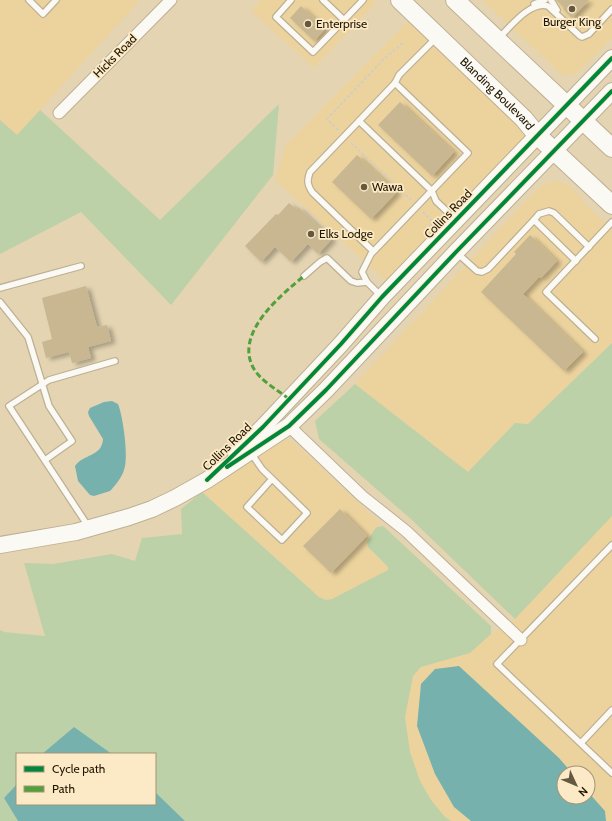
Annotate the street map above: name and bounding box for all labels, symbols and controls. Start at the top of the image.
marker: Burger King [567,4,577,14]
place label: Burger King [543,14,602,29]
place label: Enterprise [316,16,367,31]
marker: Enterprise [303,19,313,29]
street label: Hicks Road [90,31,140,81]
street label: Blanding Boulevard [457,54,538,133]
place label: Wawa [372,179,403,194]
marker: Wawa [359,182,369,192]
street label: Collins Road [421,186,475,241]
place label: Elks Lodge [319,226,373,241]
marker: Elks Lodge [306,229,316,239]
street label: Collins Road [199,420,254,474]
legend [16,753,156,805]
text: Cycle path [52,761,105,776]
north arrow [556,765,596,805]
text: Path [52,781,75,796]
text: N [575,784,591,800]

